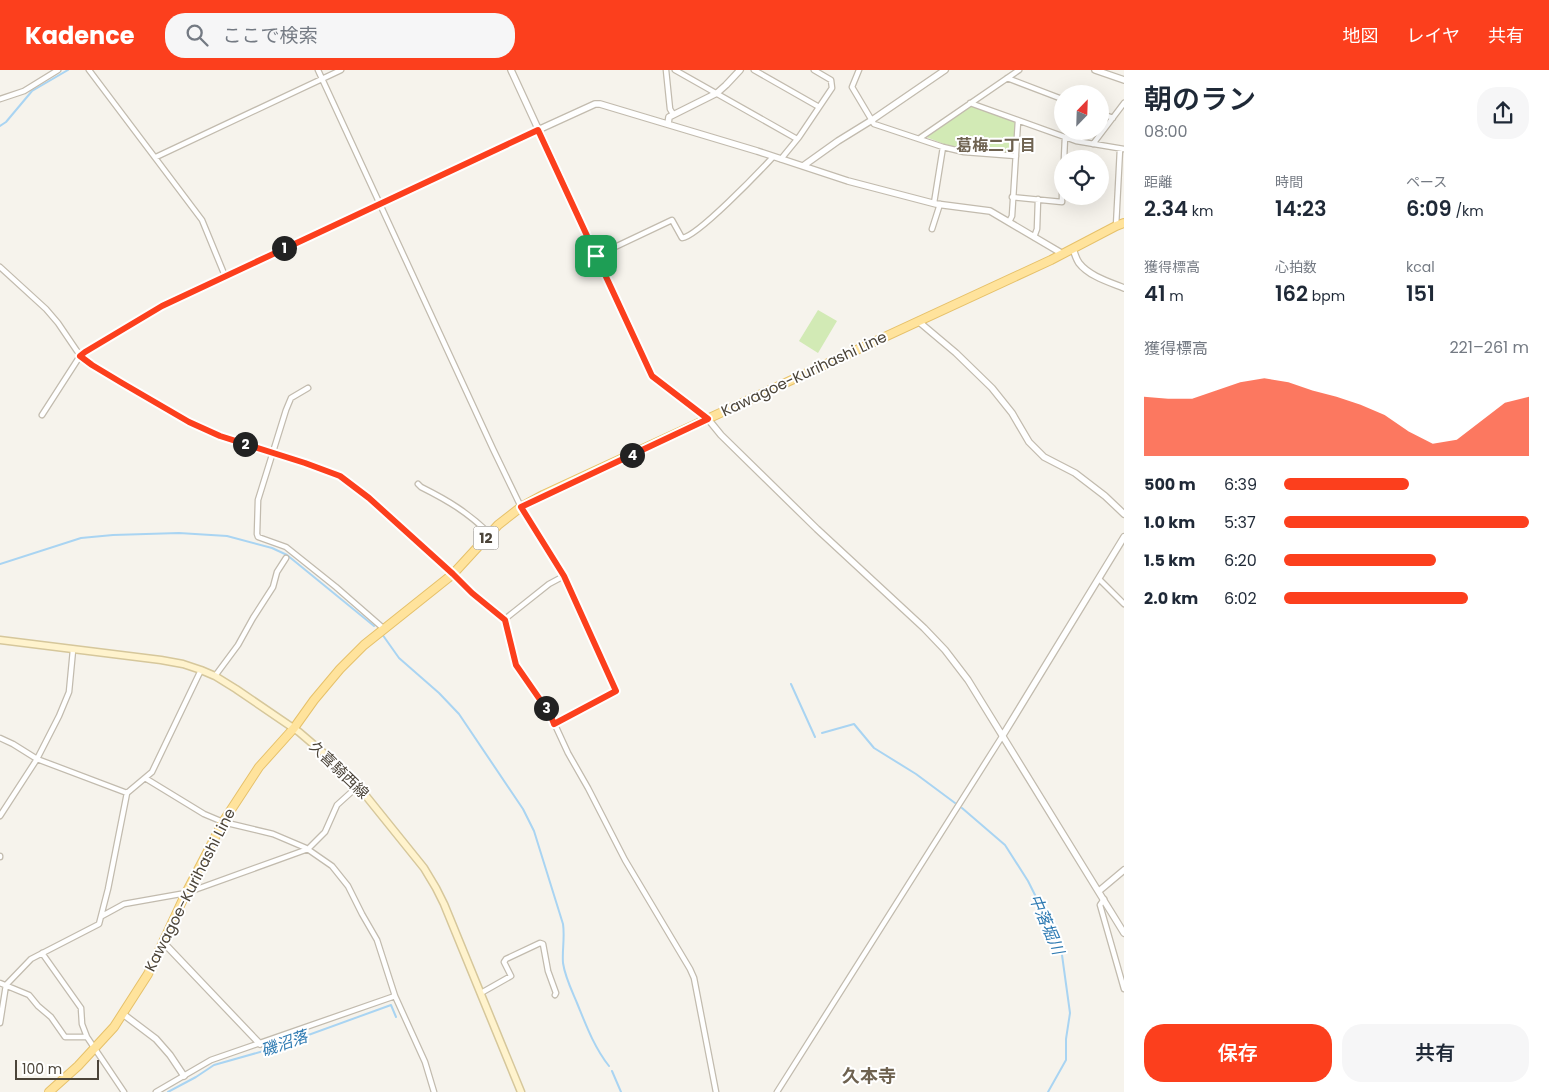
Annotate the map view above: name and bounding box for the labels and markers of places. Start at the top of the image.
pin [575,235,617,277]
pin: 1 [272,236,296,260]
pin: 2 [232,432,258,456]
pin: 4 [620,442,644,468]
pin: 3 [534,696,558,720]

